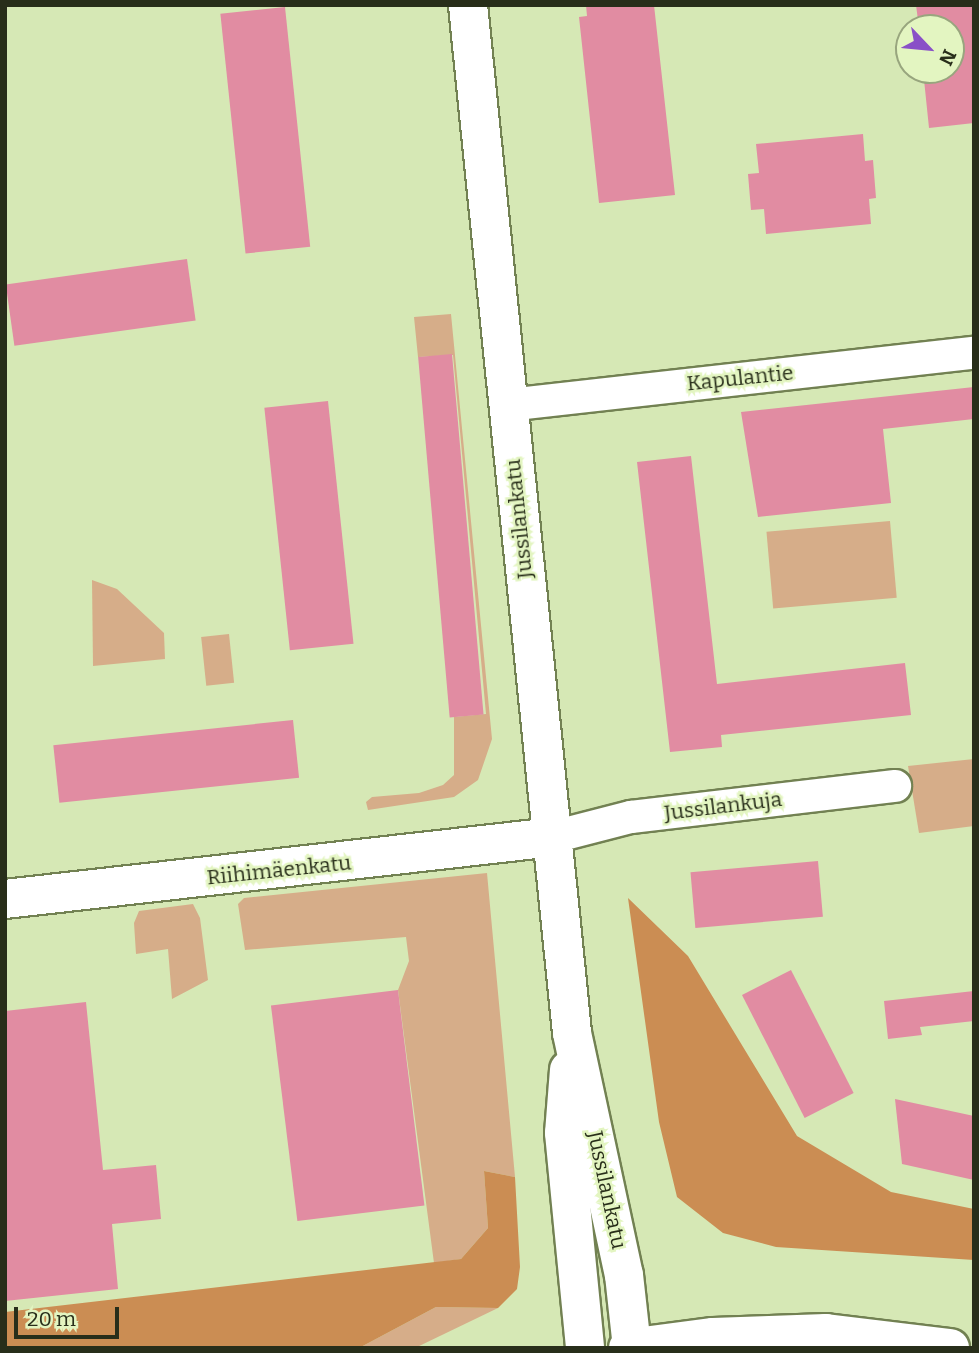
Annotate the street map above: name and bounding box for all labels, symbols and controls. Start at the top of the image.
north arrow [895,14,965,84]
text: N [934,46,961,69]
street label: Kapulantie [686,360,794,396]
street label: Jussilankatu [500,458,538,580]
street label: Jussilankuja [663,786,783,826]
street label: Riihimäenkatu [206,850,352,890]
street label: Jussilankatu [582,1129,632,1251]
scale bar [18,1294,122,1338]
text: 20 m [27,1306,76,1332]

